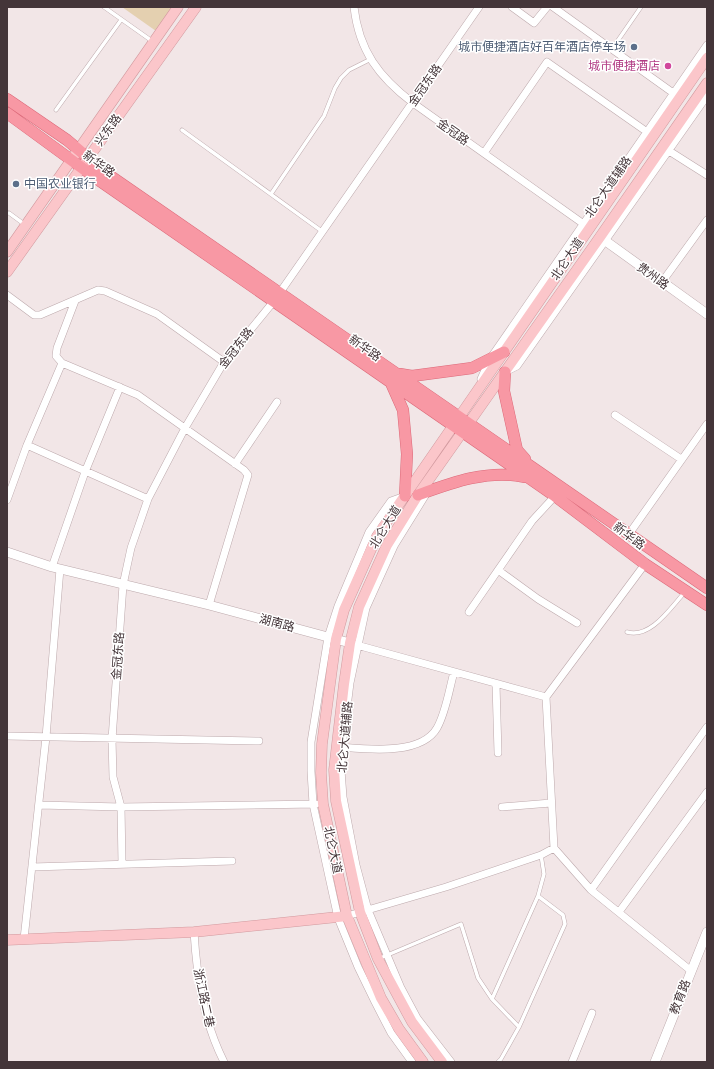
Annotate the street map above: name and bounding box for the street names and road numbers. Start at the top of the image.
street label: 金冠东路 [405,61,445,109]
street label: 兴东路 [92,111,124,149]
street label: 金冠路 [434,116,472,148]
street label: 新华路 [80,148,118,180]
street label: 北仑大道辅路 [582,153,634,221]
street label: 北仑大道 [548,235,586,283]
street label: 贵州路 [634,260,672,292]
street label: 金冠东路 [216,325,256,371]
street label: 新华路 [346,332,384,364]
street label: 北仑大道 [366,503,404,551]
street label: 新华路 [610,520,648,552]
street label: 湖南路 [258,612,296,634]
street label: 金冠东路 [109,632,127,680]
street label: 北仑大道辅路 [335,701,355,773]
street label: 北仑大道 [321,825,345,875]
street label: 浙江路二巷 [191,967,217,1029]
street label: 教育路 [667,978,693,1016]

